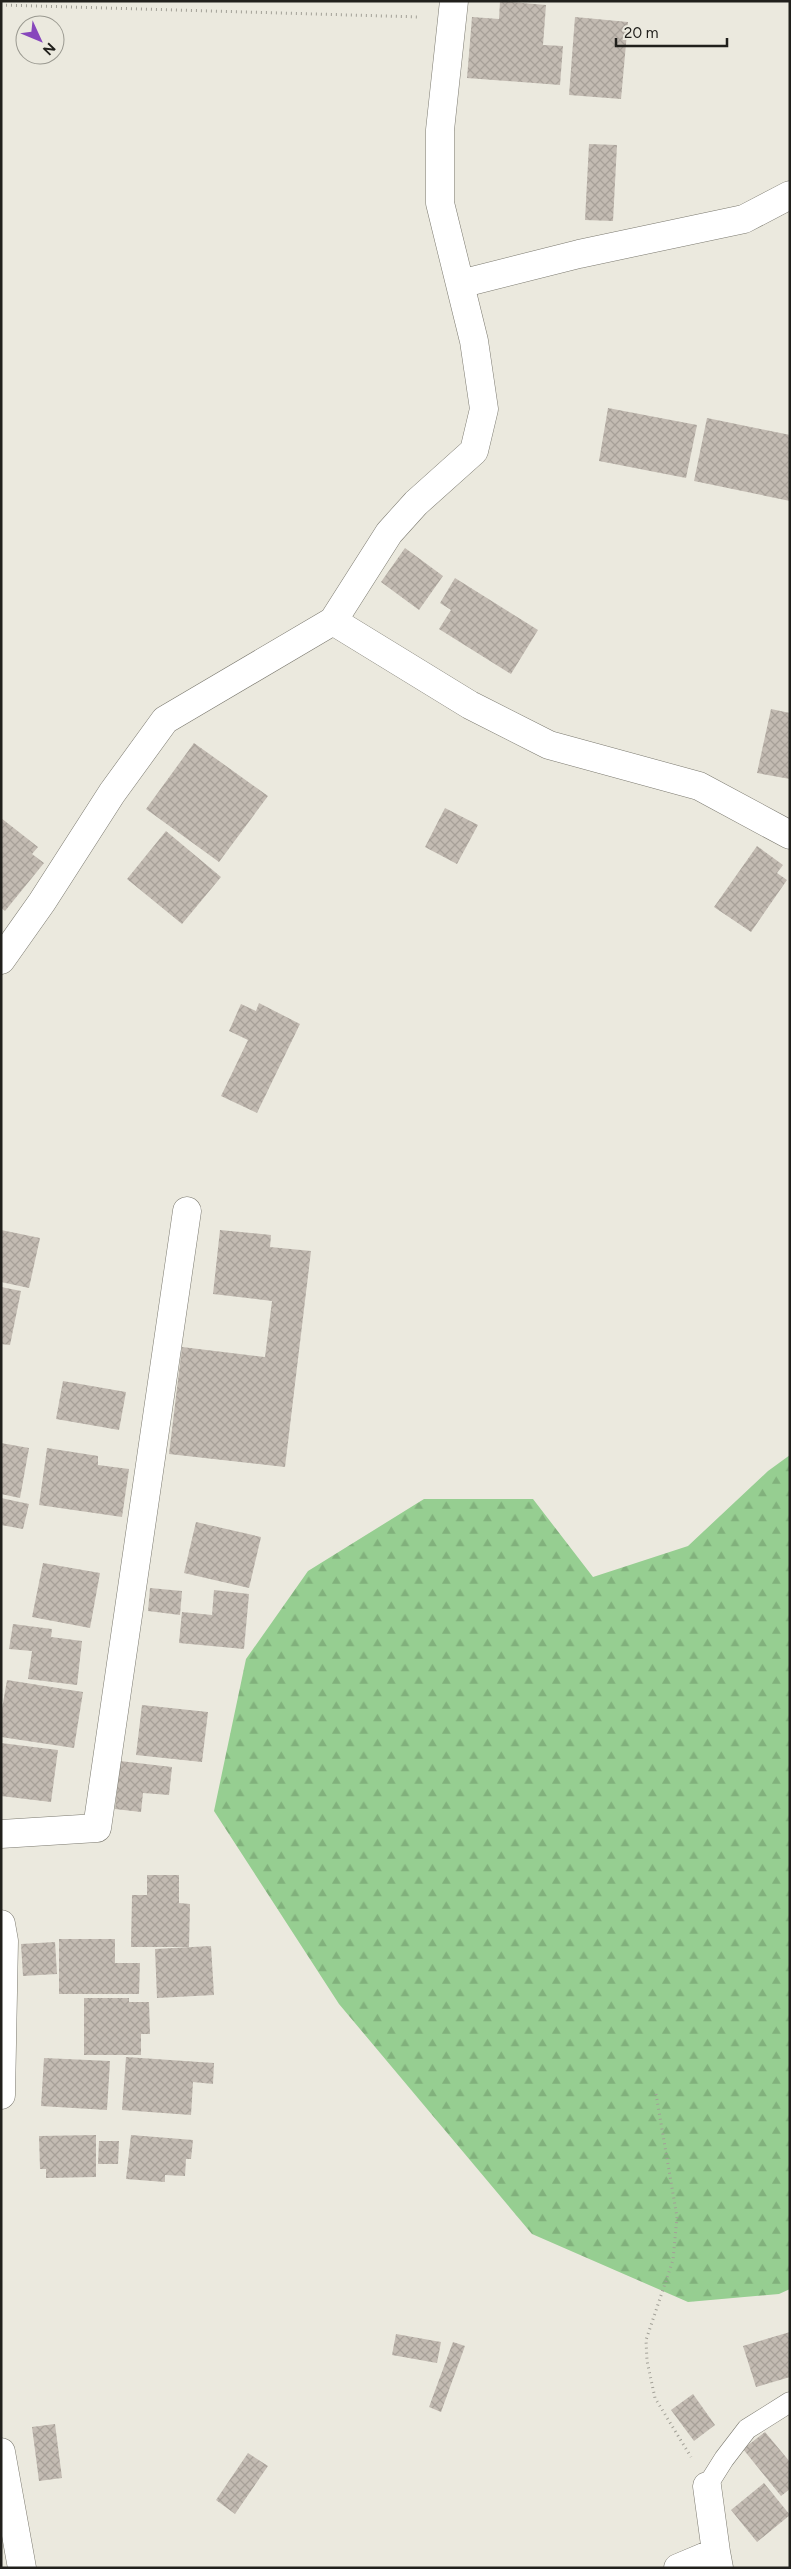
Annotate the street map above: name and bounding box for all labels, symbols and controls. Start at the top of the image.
north arrow [15,15,65,65]
scale bar [616,15,727,47]
text: 20 m [624,24,658,42]
text: N [39,39,59,58]

